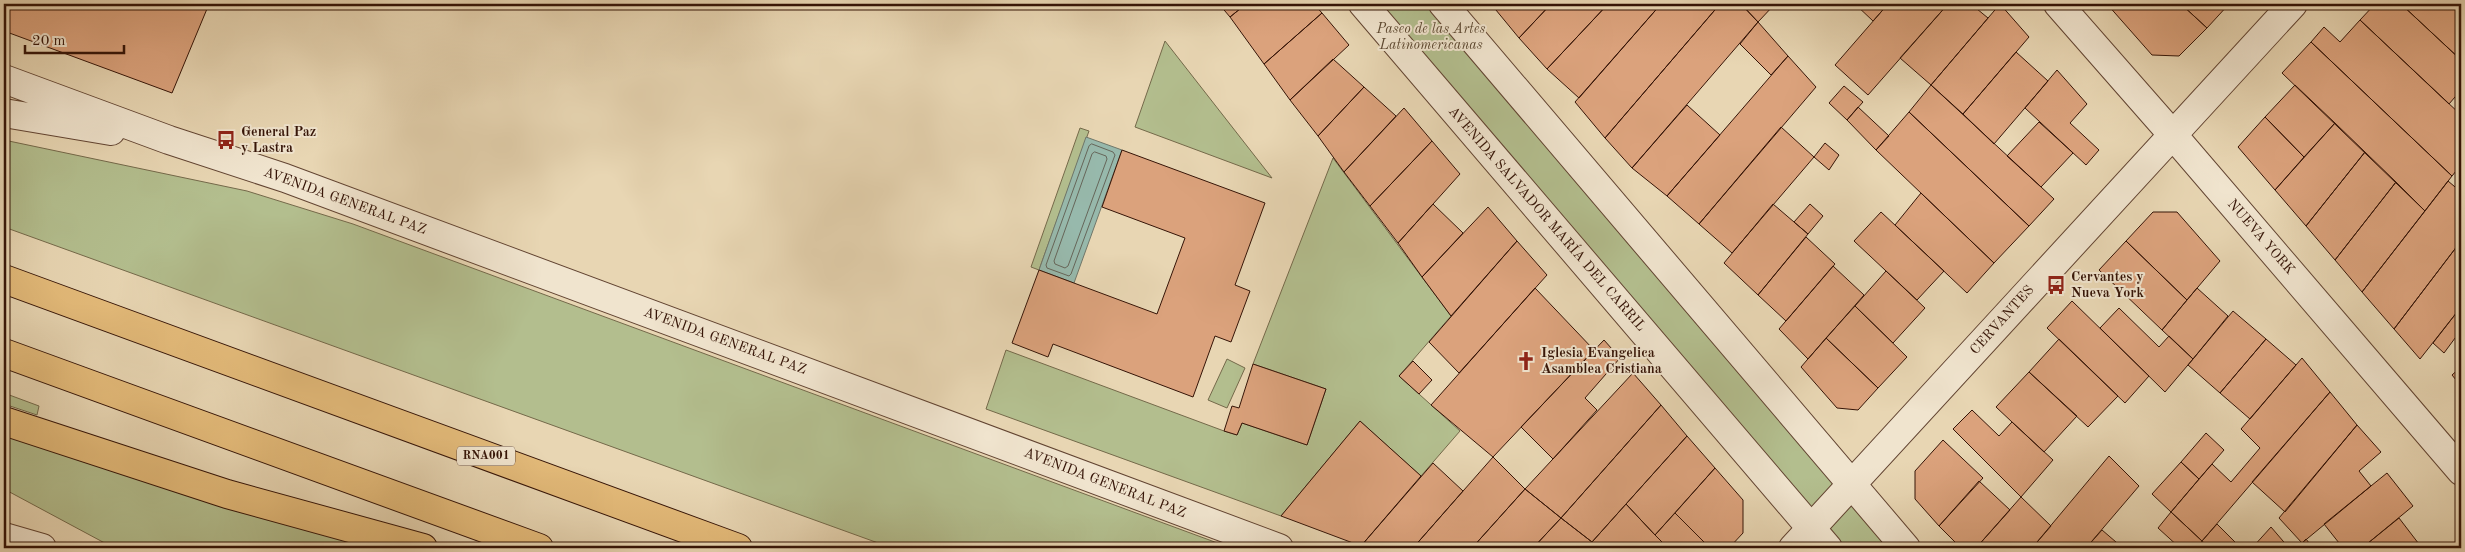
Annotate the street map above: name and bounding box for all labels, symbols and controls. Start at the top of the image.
scale bar [25,22,124,54]
park label: Paseo de las Artes Latinomericanas [1376,22,1486,52]
text: 20 m [32,34,66,49]
street label: AVENIDA SALVADOR MARÍA DEL CARRIL [1446,102,1650,334]
place label: General Paz y Lastra [241,125,316,155]
bus stop icon: General Paz y Lastra [215,129,237,151]
street label: AVENIDA GENERAL PAZ [262,165,428,237]
street label: NUEVA YORK [2225,197,2297,277]
place label: Cervantes y Nueva York [2071,270,2144,300]
bus stop icon: Cervantes y Nueva York [2045,274,2067,296]
street label: CERVANTES [1967,283,2037,357]
street label: AVENIDA GENERAL PAZ [642,305,808,377]
place label: Iglesia Evangelica Asamblea Cristiana [1541,346,1662,376]
church icon: Iglesia Evangelica Asamblea Cristiana [1515,350,1537,372]
road number: RNA001 [457,446,515,466]
street label: AVENIDA GENERAL PAZ [1022,446,1188,520]

